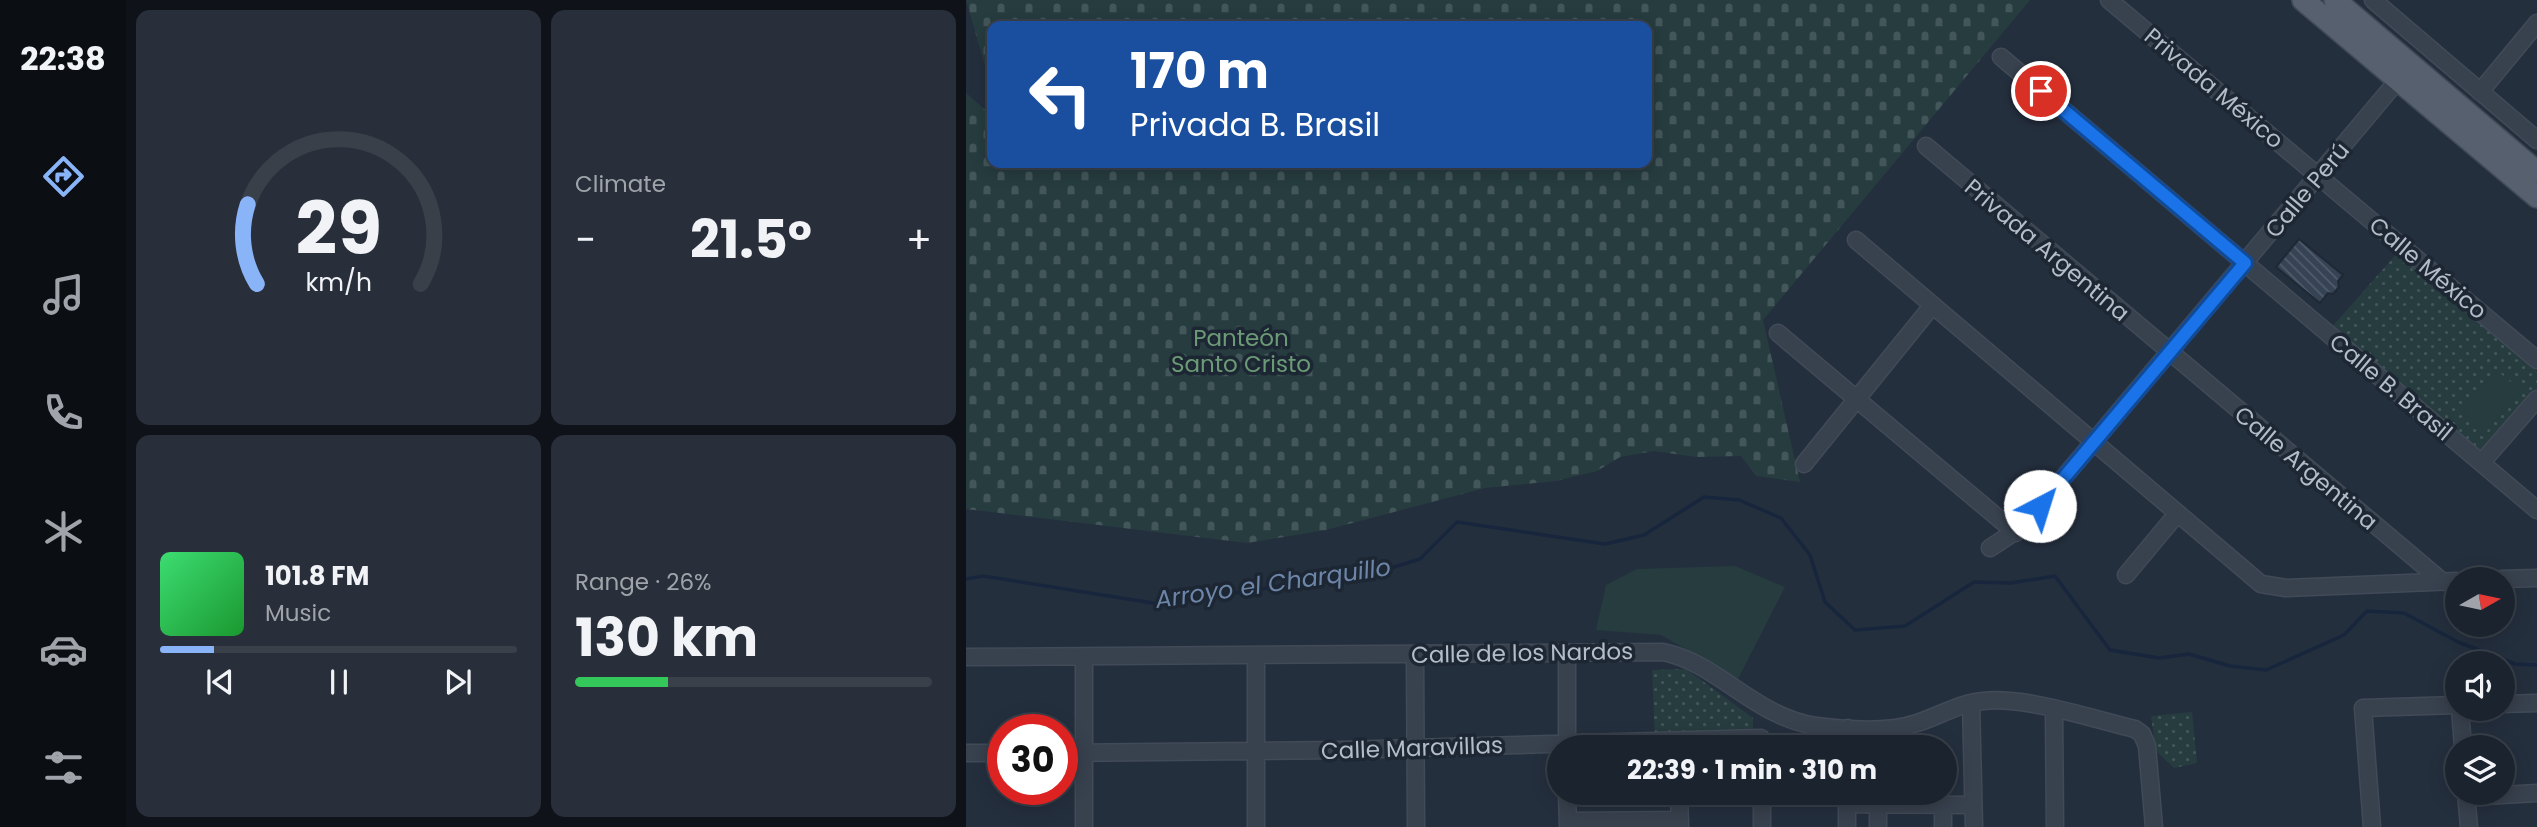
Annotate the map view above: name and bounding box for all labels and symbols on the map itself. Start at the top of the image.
street label: Privada México [2138,20,2290,156]
pin [2011,61,2071,121]
street label: Calle Perú [2257,135,2357,245]
street label: Privada Argentina [1958,171,2136,329]
street label: Calle México [2362,209,2494,327]
park label: Panteón Santo Cristo [1171,322,1311,380]
street label: Calle B. Brasil [2323,326,2459,448]
street label: Calle Argentina [2228,399,2384,537]
position arrow [2003,469,2077,543]
water label: Arroyo el Charquillo [1152,550,1393,616]
north arrow [2445,567,2515,637]
street label: Calle de los Nardos [1411,635,1633,671]
speed limit sign: 30 [987,714,1078,805]
street label: Calle Maravillas [1321,729,1503,767]

